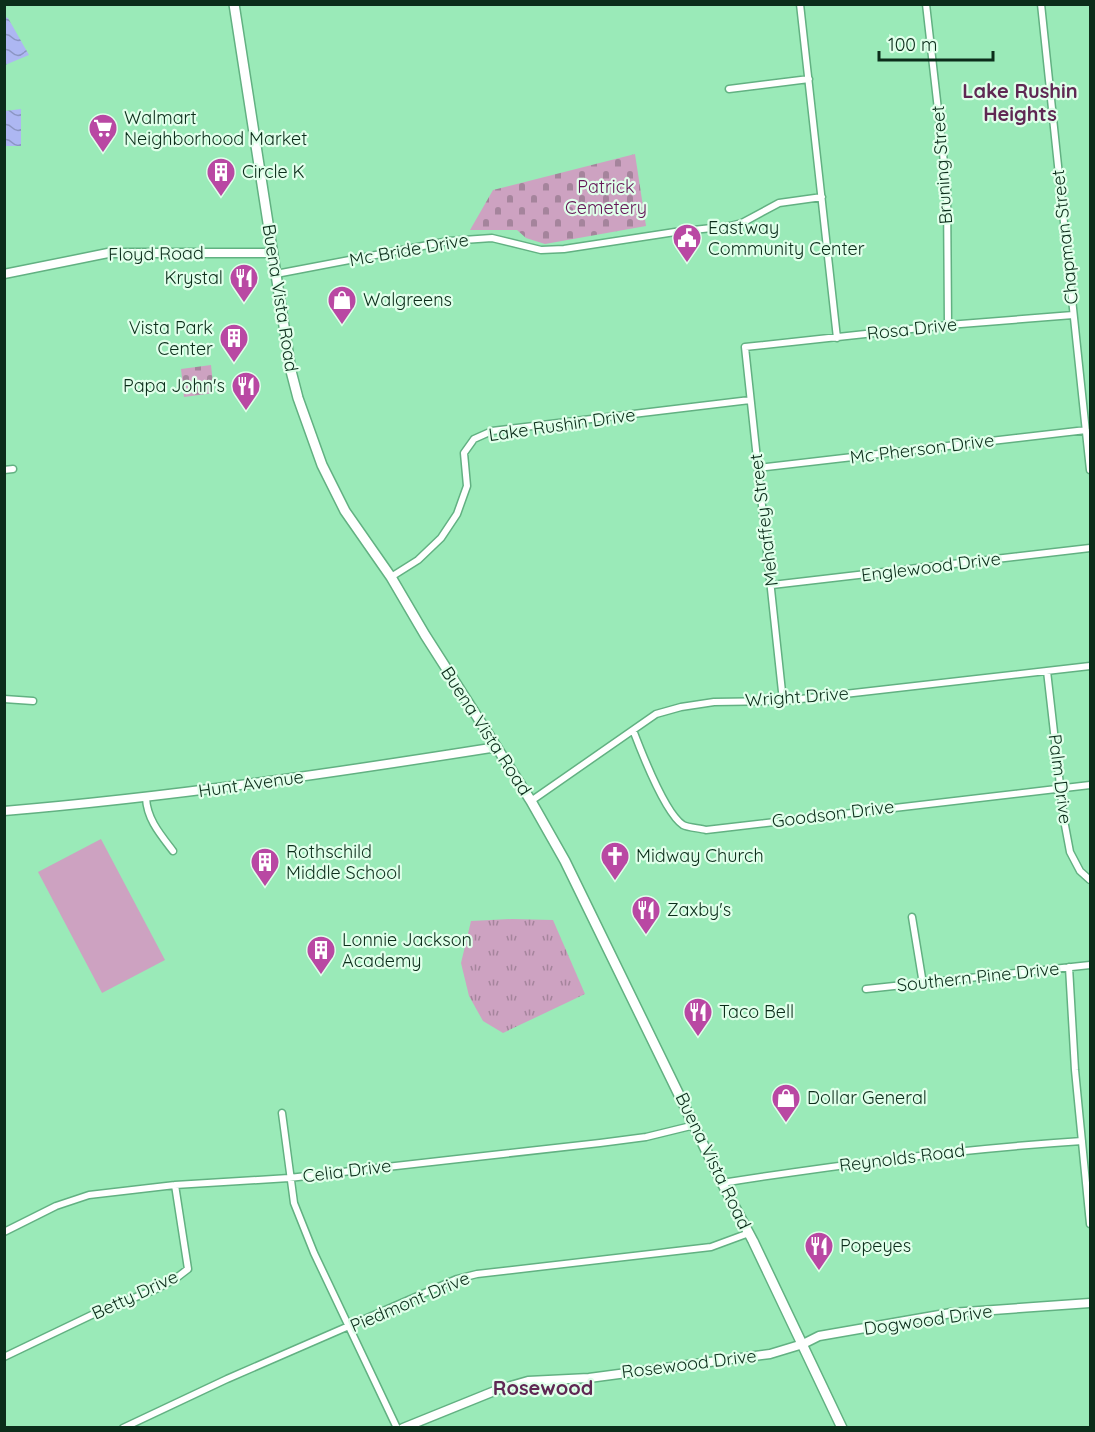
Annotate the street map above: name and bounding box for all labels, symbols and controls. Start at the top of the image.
scale bar [879,24,993,62]
text: 100 m [888,33,937,56]
district label: Lake Rushin Heights [962,78,1078,126]
street label: Bruning Street [926,105,957,225]
place label: Walmart Neighborhood Market [124,106,307,150]
supermarket icon: Walmart Neighborhood Market [87,112,119,154]
building icon: Circle K [205,156,237,198]
place label: Circle K [242,160,305,183]
street label: Chapman Street [1046,168,1083,306]
park label: Patrick Cemetery [565,175,647,219]
place label: Eastway Community Center [708,216,865,260]
street label: Buena Vista Road [257,222,304,373]
public building icon: Eastway Community Center [671,222,703,264]
street label: Mc Bride Drive [347,228,470,271]
street label: Floyd Road [108,241,204,266]
restaurant icon: Krystal [228,262,260,304]
place label: Krystal [164,266,223,289]
shop icon: Walgreens [326,284,358,326]
place label: Walgreens [363,288,452,311]
street label: Rosa Drive [866,312,958,345]
place label: Vista Park Center [129,316,213,360]
building icon: Vista Park Center [218,322,250,364]
restaurant icon: Papa John's [230,370,262,412]
place label: Papa John's [123,374,225,397]
street label: Lake Rushin Drive [487,403,637,446]
street label: Mc Pherson Drive [849,428,995,469]
street label: Mehaffey Street [744,452,783,588]
street label: Englewood Drive [860,547,1002,586]
street label: Buena Vista Road [436,662,537,800]
street label: Wright Drive [744,681,850,712]
street label: Palm Drive [1044,733,1077,825]
street label: Hunt Avenue [197,765,305,802]
street label: Goodson Drive [770,795,895,832]
place label: Rothschild Middle School [286,840,401,884]
church icon: Midway Church [599,840,631,882]
place label: Midway Church [636,844,764,867]
building icon: Rothschild Middle School [249,846,281,888]
restaurant icon: Zaxby's [630,894,662,936]
place label: Zaxby's [667,898,731,921]
place label: Lonnie Jackson Academy [342,928,472,972]
building icon: Lonnie Jackson Academy [305,934,337,976]
street label: Southern Pine Drive [896,957,1060,996]
restaurant icon: Taco Bell [682,996,714,1038]
place label: Taco Bell [719,1000,794,1023]
shop icon: Dollar General [770,1082,802,1124]
place label: Dollar General [807,1086,927,1109]
street label: Buena Vista Road [670,1089,756,1233]
street label: Reynolds Road [838,1138,966,1177]
street label: Celia Drive [301,1154,393,1187]
restaurant icon: Popeyes [803,1230,835,1272]
place label: Popeyes [840,1234,911,1257]
street label: Betty Drive [88,1265,182,1325]
street label: Piedmont Drive [347,1266,473,1337]
street label: Dogwood Drive [862,1299,994,1340]
street label: Rosewood Drive [620,1344,758,1383]
district label: Rosewood [493,1375,593,1400]

